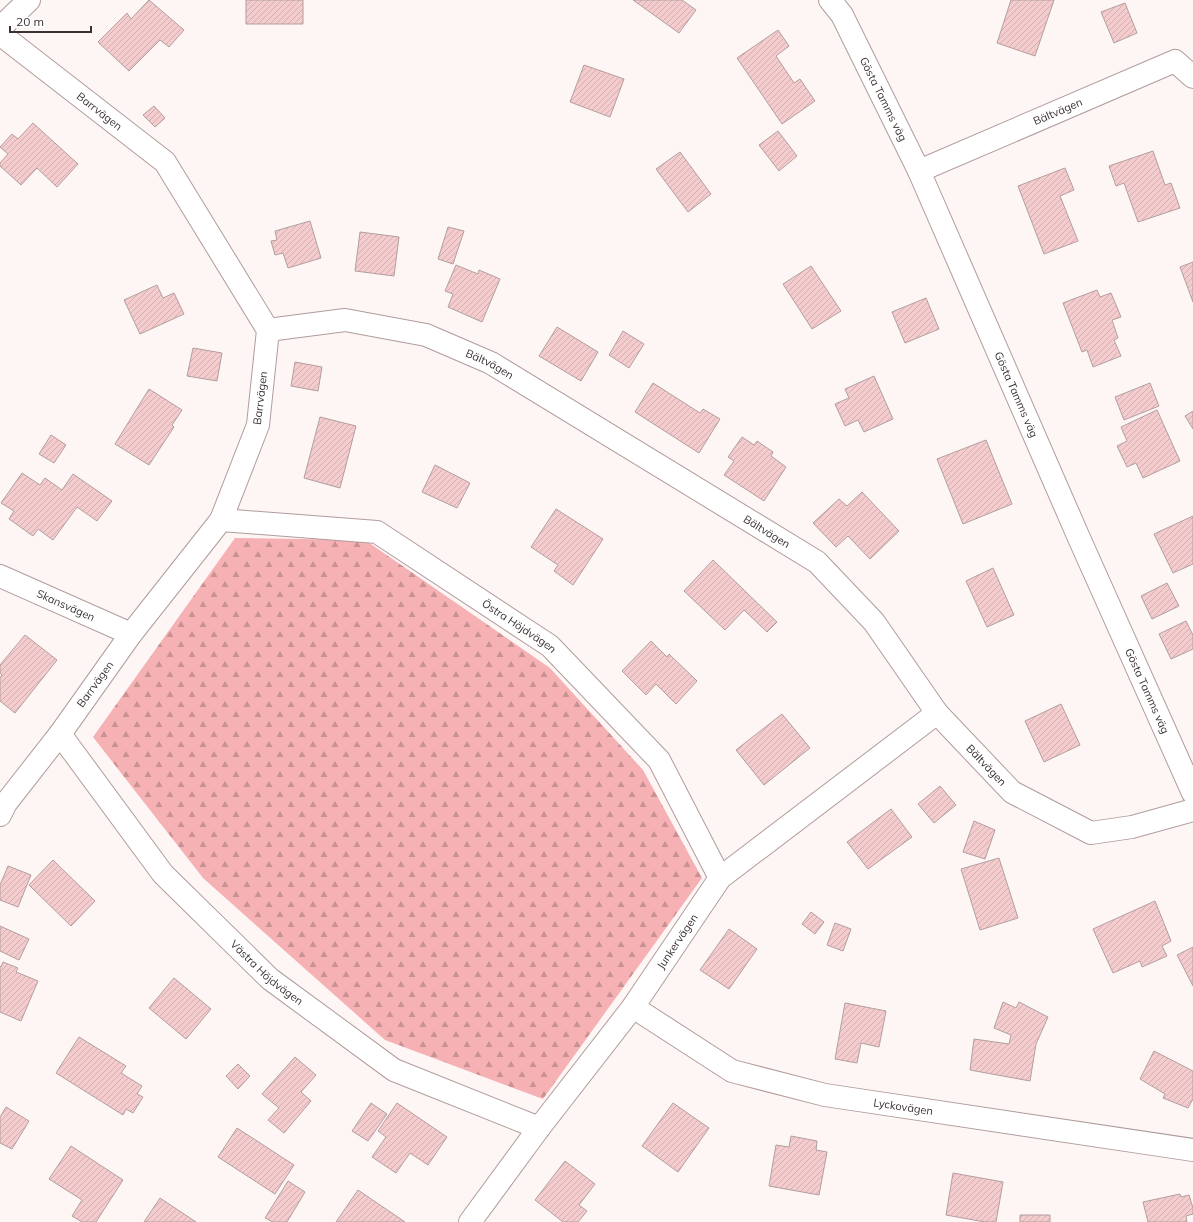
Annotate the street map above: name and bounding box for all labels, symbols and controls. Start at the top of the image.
scale bar [10,8,91,34]
text: 20 m [16,14,44,29]
street label: Gösta Tamms väg [857,55,910,144]
street label: Barrvägen [74,89,125,133]
street label: Bältvägen [1031,95,1084,128]
street label: Bältvägen [464,346,516,382]
street label: Gösta Tamms väg [992,349,1041,440]
street label: Barrvägen [250,370,270,426]
street label: Bältvägen [741,512,793,551]
street label: Skansvägen [34,586,97,624]
street label: Östra Höjdvägen [479,596,560,656]
street label: Gösta Tamms väg [1122,646,1173,736]
street label: Barrvägen [73,658,117,710]
street label: Bältvägen [963,741,1009,789]
street label: Junkervägen [654,911,701,972]
street label: Västra Höjdvägen [227,937,306,1008]
street label: Lyckovägen [872,1095,934,1118]

